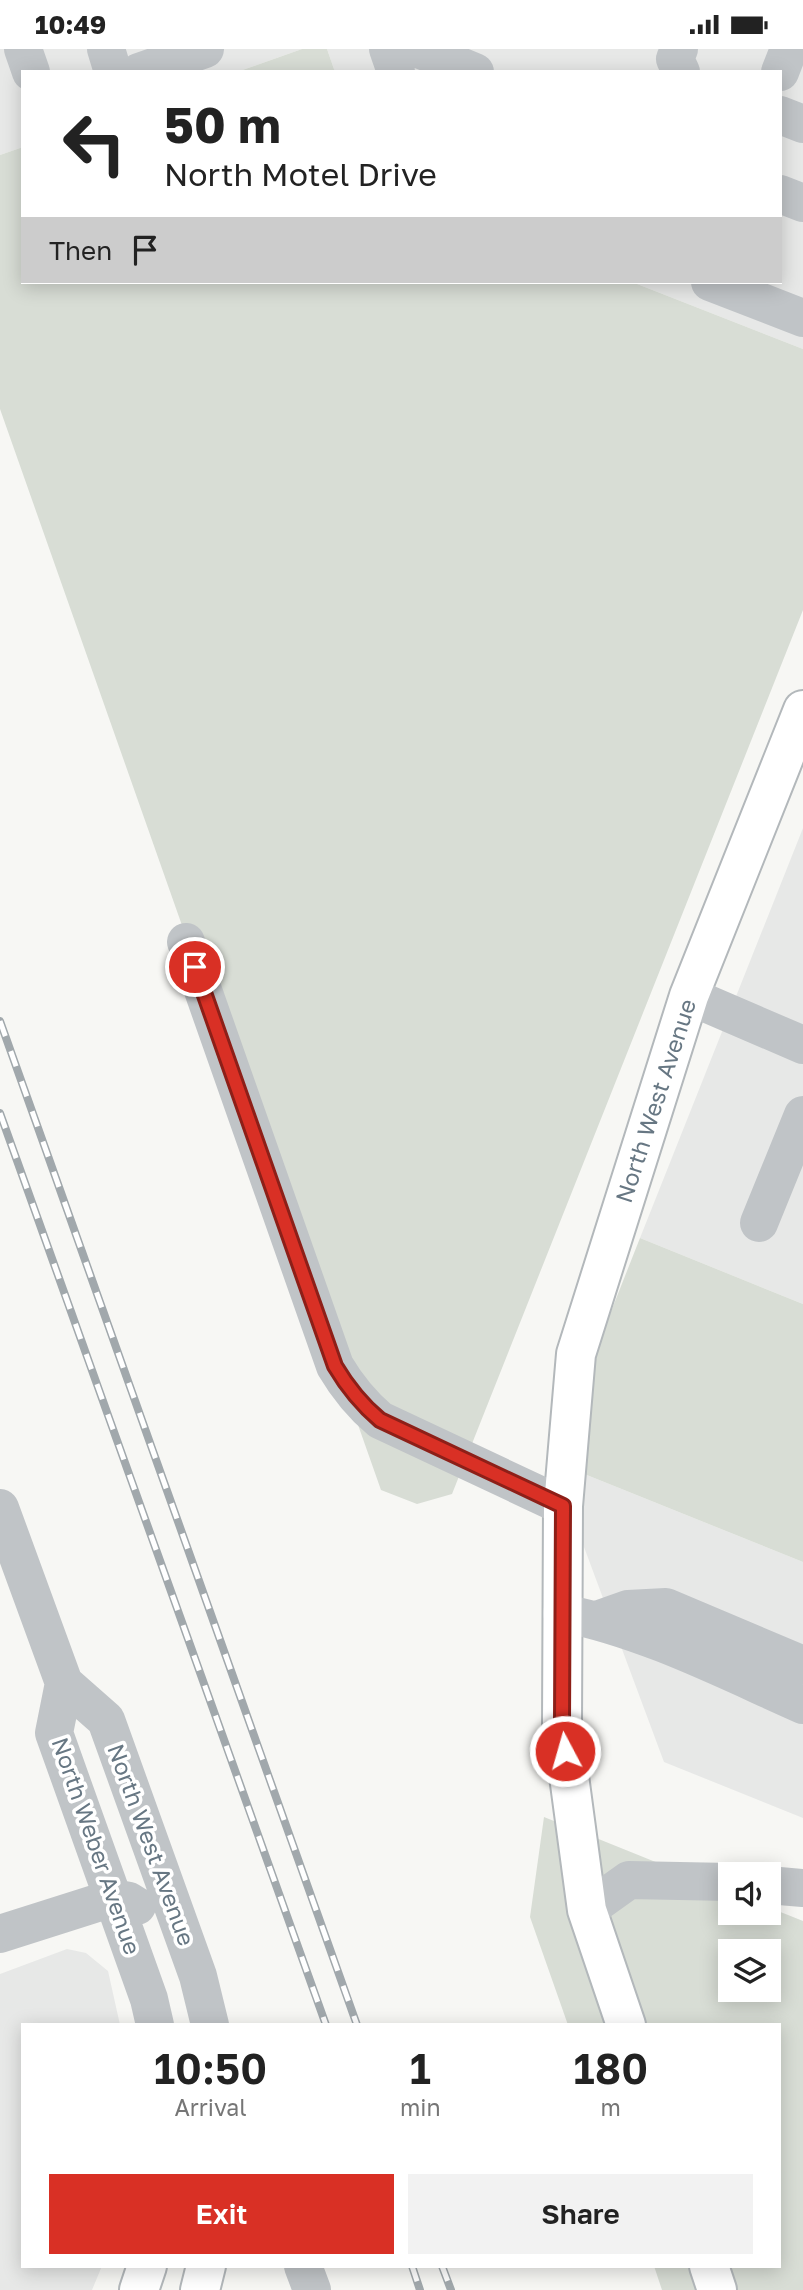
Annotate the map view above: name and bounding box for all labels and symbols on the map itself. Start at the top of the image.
pin [165,937,225,997]
street label: North West Avenue [609,995,701,1206]
position arrow [528,1714,602,1788]
street label: North Weber Avenue [47,1733,147,1958]
street label: North West Avenue [102,1740,201,1949]

